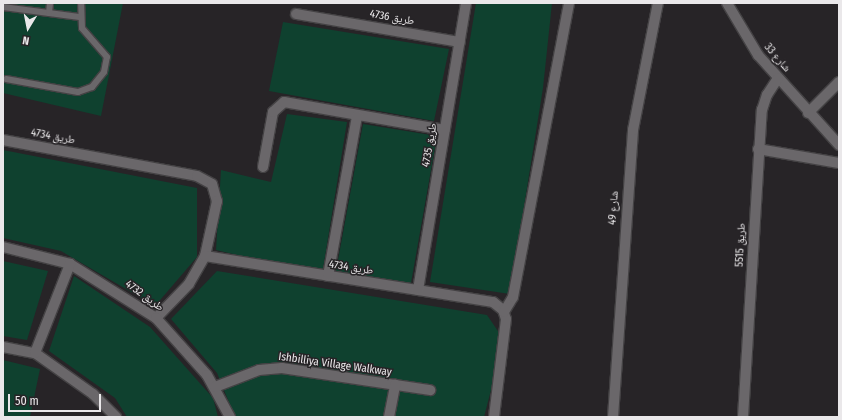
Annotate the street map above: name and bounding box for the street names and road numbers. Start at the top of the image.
street label: طريق 4736 [369,8,415,28]
street label: شارع 33 [761,41,793,75]
street label: طريق 4735 [420,122,440,168]
street label: طريق 4734 [30,127,76,147]
street label: شارع 49 [606,191,622,225]
street label: طريق 5515 [733,223,749,267]
street label: طريق 4734 [328,258,374,278]
street label: طريق 4732 [122,278,166,314]
street label: Ishbilliya Village Walkway [278,351,392,379]

